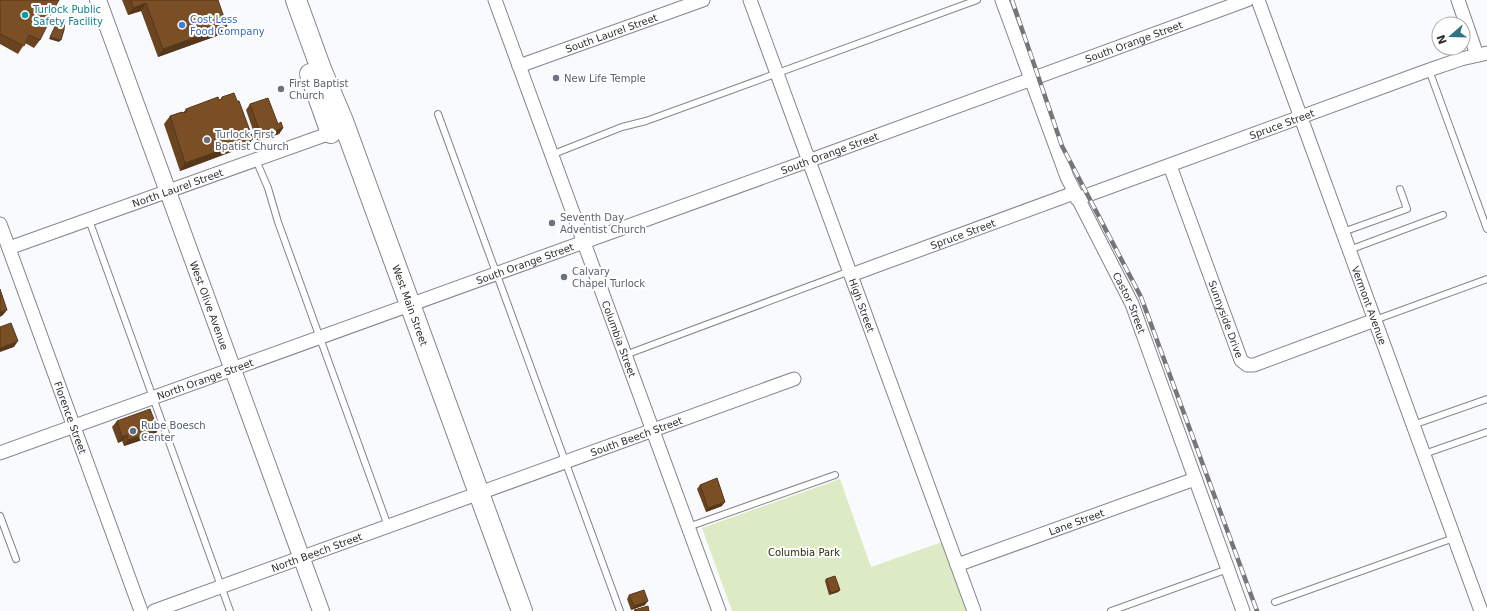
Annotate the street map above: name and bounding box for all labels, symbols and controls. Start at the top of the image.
place label: Turlock Public Safety Facility [32,4,103,27]
marker: Turlock Public Safety Facility [20,10,30,20]
street label: South Laurel Street [564,11,659,54]
place label: Cost Less Food Company [190,14,265,37]
north arrow [1431,16,1471,56]
street label: South Orange Street [1083,19,1184,64]
marker: Cost Less Food Company [177,20,187,30]
text: N [1434,33,1450,46]
marker: New Life Temple [551,73,561,83]
place label: New Life Temple [564,73,646,84]
place label: First Baptist Church [289,78,348,101]
marker: First Baptist Church [276,84,286,94]
street label: Spruce Street [1248,107,1316,141]
place label: Turlock First Bpatist Church [214,129,289,152]
street label: South Orange Street [779,130,880,176]
marker: Turlock First Bpatist Church [202,135,212,145]
street label: North Laurel Street [131,166,225,209]
place label: Seventh Day Adventist Church [560,212,646,235]
street label: Spruce Street [929,217,997,251]
marker: Seventh Day Adventist Church [547,218,557,228]
street label: South Orange Street [475,241,575,286]
street label: West Olive Avenue [188,259,231,351]
street label: West Main Street [391,263,430,347]
street label: Vermont Avenue [1350,265,1389,346]
place label: Calvary Chapel Turlock [572,266,645,289]
street label: Castor Street [1111,270,1148,335]
marker: Calvary Chapel Turlock [559,272,569,282]
street label: High Street [847,277,877,334]
street label: Sunnyside Drive [1207,279,1245,359]
street label: Columbia Street [600,299,638,379]
street label: North Orange Street [155,356,255,401]
street label: Florence Street [52,380,89,455]
street label: South Beech Street [589,414,684,458]
place label: Rube Boesch Center [141,420,206,443]
marker: Rube Boesch Center [128,426,138,436]
street label: Lane Street [1047,507,1106,537]
street label: North Beech Street [270,531,364,574]
park label: Columbia Park [768,547,840,558]

